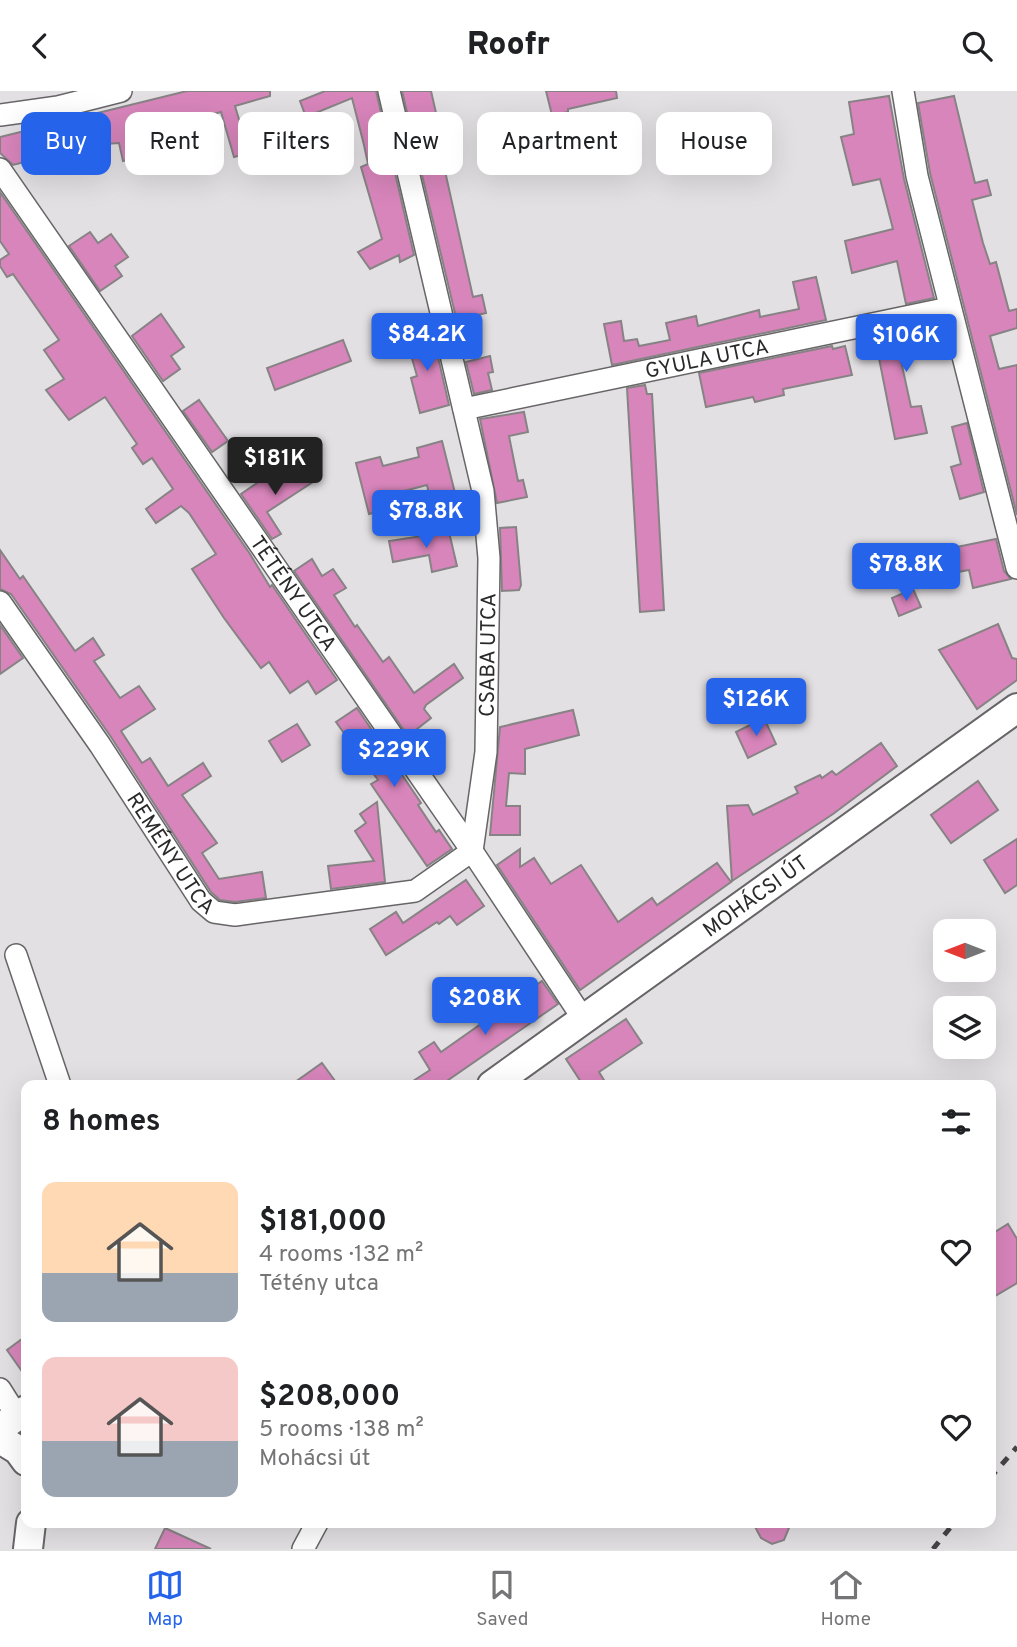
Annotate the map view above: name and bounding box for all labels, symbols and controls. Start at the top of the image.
text: Roofr [467,26,550,66]
icon: back [21,27,59,65]
icon: search [958,27,996,65]
chip: Buy [21,112,111,175]
chip: Rent [125,112,224,175]
chip: Filters [238,112,354,175]
chip: New [368,112,463,175]
chip: Apartment [477,112,642,175]
chip: House [656,112,772,175]
pin: $84.2K [370,313,484,373]
pin: $106K [857,315,955,374]
text: $84.2K [387,321,467,350]
text: $106K [872,322,940,351]
street label: GYULA UTCA [643,334,771,386]
pin: $181K [226,437,324,497]
text: $181K [244,445,306,474]
pin: $78.8K [369,491,483,550]
text: $78.8K [388,498,464,527]
street label: TÉTÉNY UTCA [243,531,342,657]
pin: $78.8K [849,543,963,603]
text: $78.8K [868,551,944,580]
street label: CSABA UTCA [475,593,503,717]
pin: $126K [707,679,805,738]
text: $126K [722,686,790,715]
pin: $229K [345,729,443,789]
text: $229K [358,737,430,766]
street label: REMÉNY UTCA [119,788,220,922]
street label: MOHÁCSI ÚT [698,850,814,944]
north arrow [933,919,996,982]
map controls [933,919,996,1059]
pin: $208K [436,977,534,1037]
text: $208K [448,985,522,1014]
button: layers [933,996,996,1059]
icon: filters [937,1103,975,1141]
text: 8 homes [42,1104,161,1141]
text: $181,000 [259,1204,387,1241]
icon: home [98,1210,182,1294]
icon: heart [937,1233,975,1271]
text: 4 rooms · 132 m² [259,1241,423,1270]
text: Tétény utca [259,1270,379,1299]
text: $208,000 [259,1379,400,1416]
icon: home [98,1385,182,1469]
icon: heart [937,1408,975,1446]
text: 5 rooms · 138 m² [259,1416,424,1445]
text: Mohácsi út [259,1445,370,1474]
tab: Map [146,1566,184,1632]
tab: Saved [476,1566,528,1632]
tab: Home [820,1566,871,1632]

